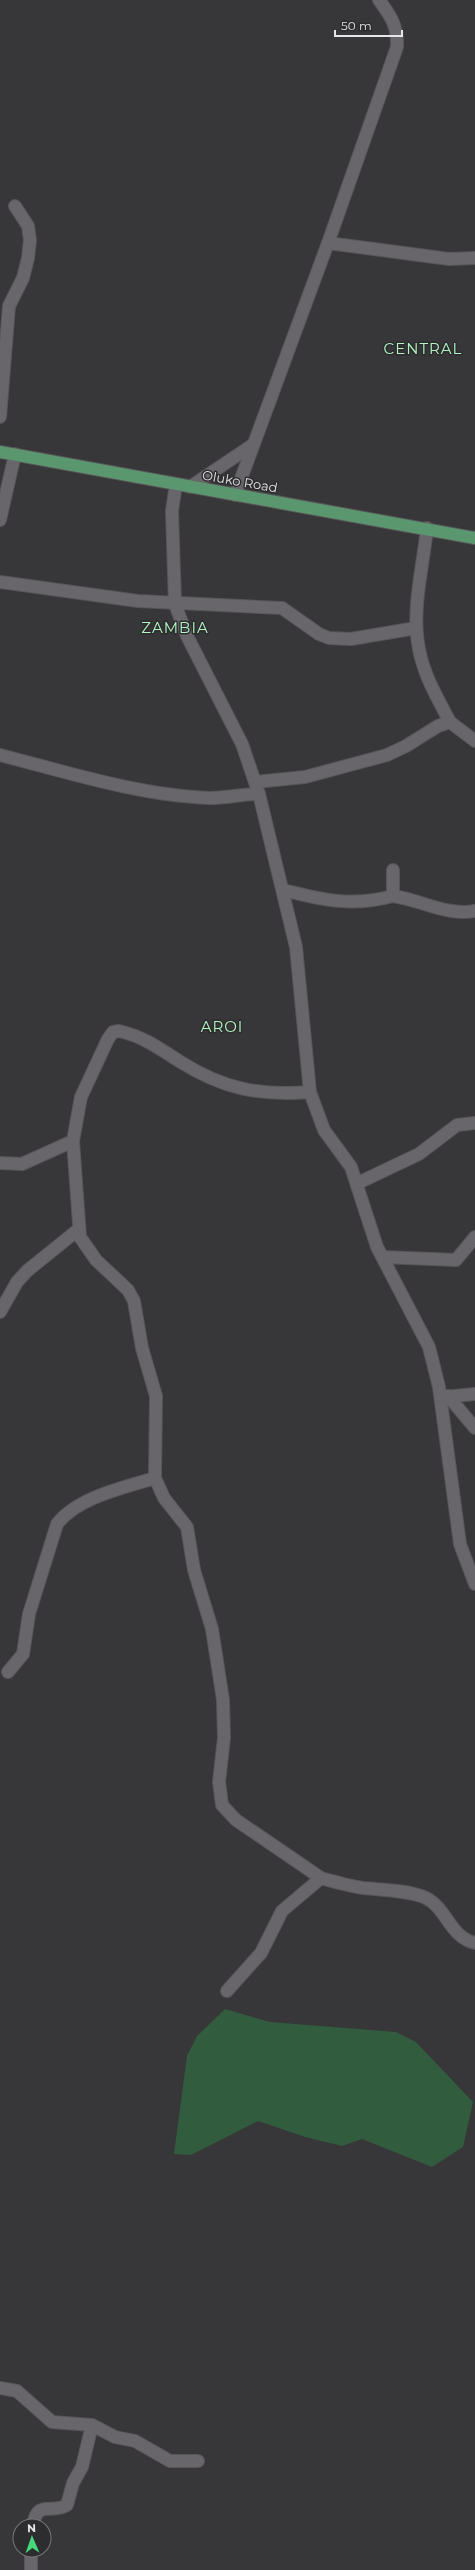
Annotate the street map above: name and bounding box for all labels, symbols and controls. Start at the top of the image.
scale bar [335,12,402,38]
text: 50 m [341,18,372,33]
district label: CENTRAL [384,339,462,358]
street label: Oluko Road [201,467,279,495]
district label: ZAMBIA [141,618,209,637]
district label: AROI [201,1017,243,1036]
north arrow [12,2518,52,2558]
text: N [27,2521,36,2535]

